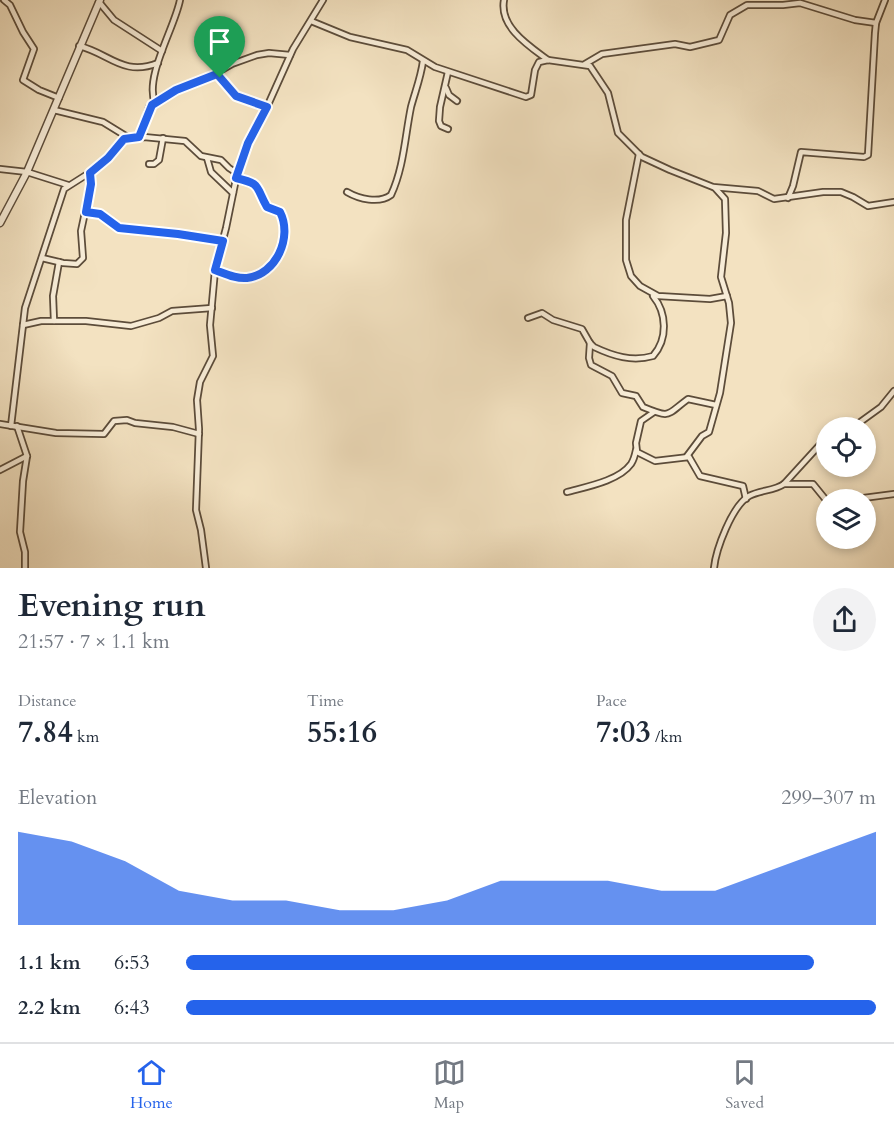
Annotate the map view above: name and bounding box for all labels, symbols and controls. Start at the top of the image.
pin [194,16,245,78]
icon: arrive [203,25,236,58]
map controls [816,417,876,549]
button: locate [816,417,876,477]
button: layers [816,489,876,549]
text: Evening run [18,583,206,628]
button: share [813,588,876,651]
text: 21:57 · 7 × 1.1 km [18,628,170,655]
text: Distance [18,690,76,712]
text: Time [307,690,344,712]
text: Pace [596,690,627,712]
text: 7.84 [18,712,73,753]
text: 55:16 [307,712,377,753]
text: 7:03 [596,712,651,753]
text: km [73,726,99,748]
text: /km [651,726,682,748]
text: Elevation [18,784,97,811]
text: 299–307 m [781,784,876,811]
text: 1.1 km [18,949,81,976]
text: 6:53 [114,949,150,976]
text: 2.2 km [18,994,81,1021]
text: 6:43 [114,994,150,1021]
tab: Home [130,1056,173,1114]
tab: Map [433,1056,466,1114]
tab: Saved [725,1056,764,1114]

